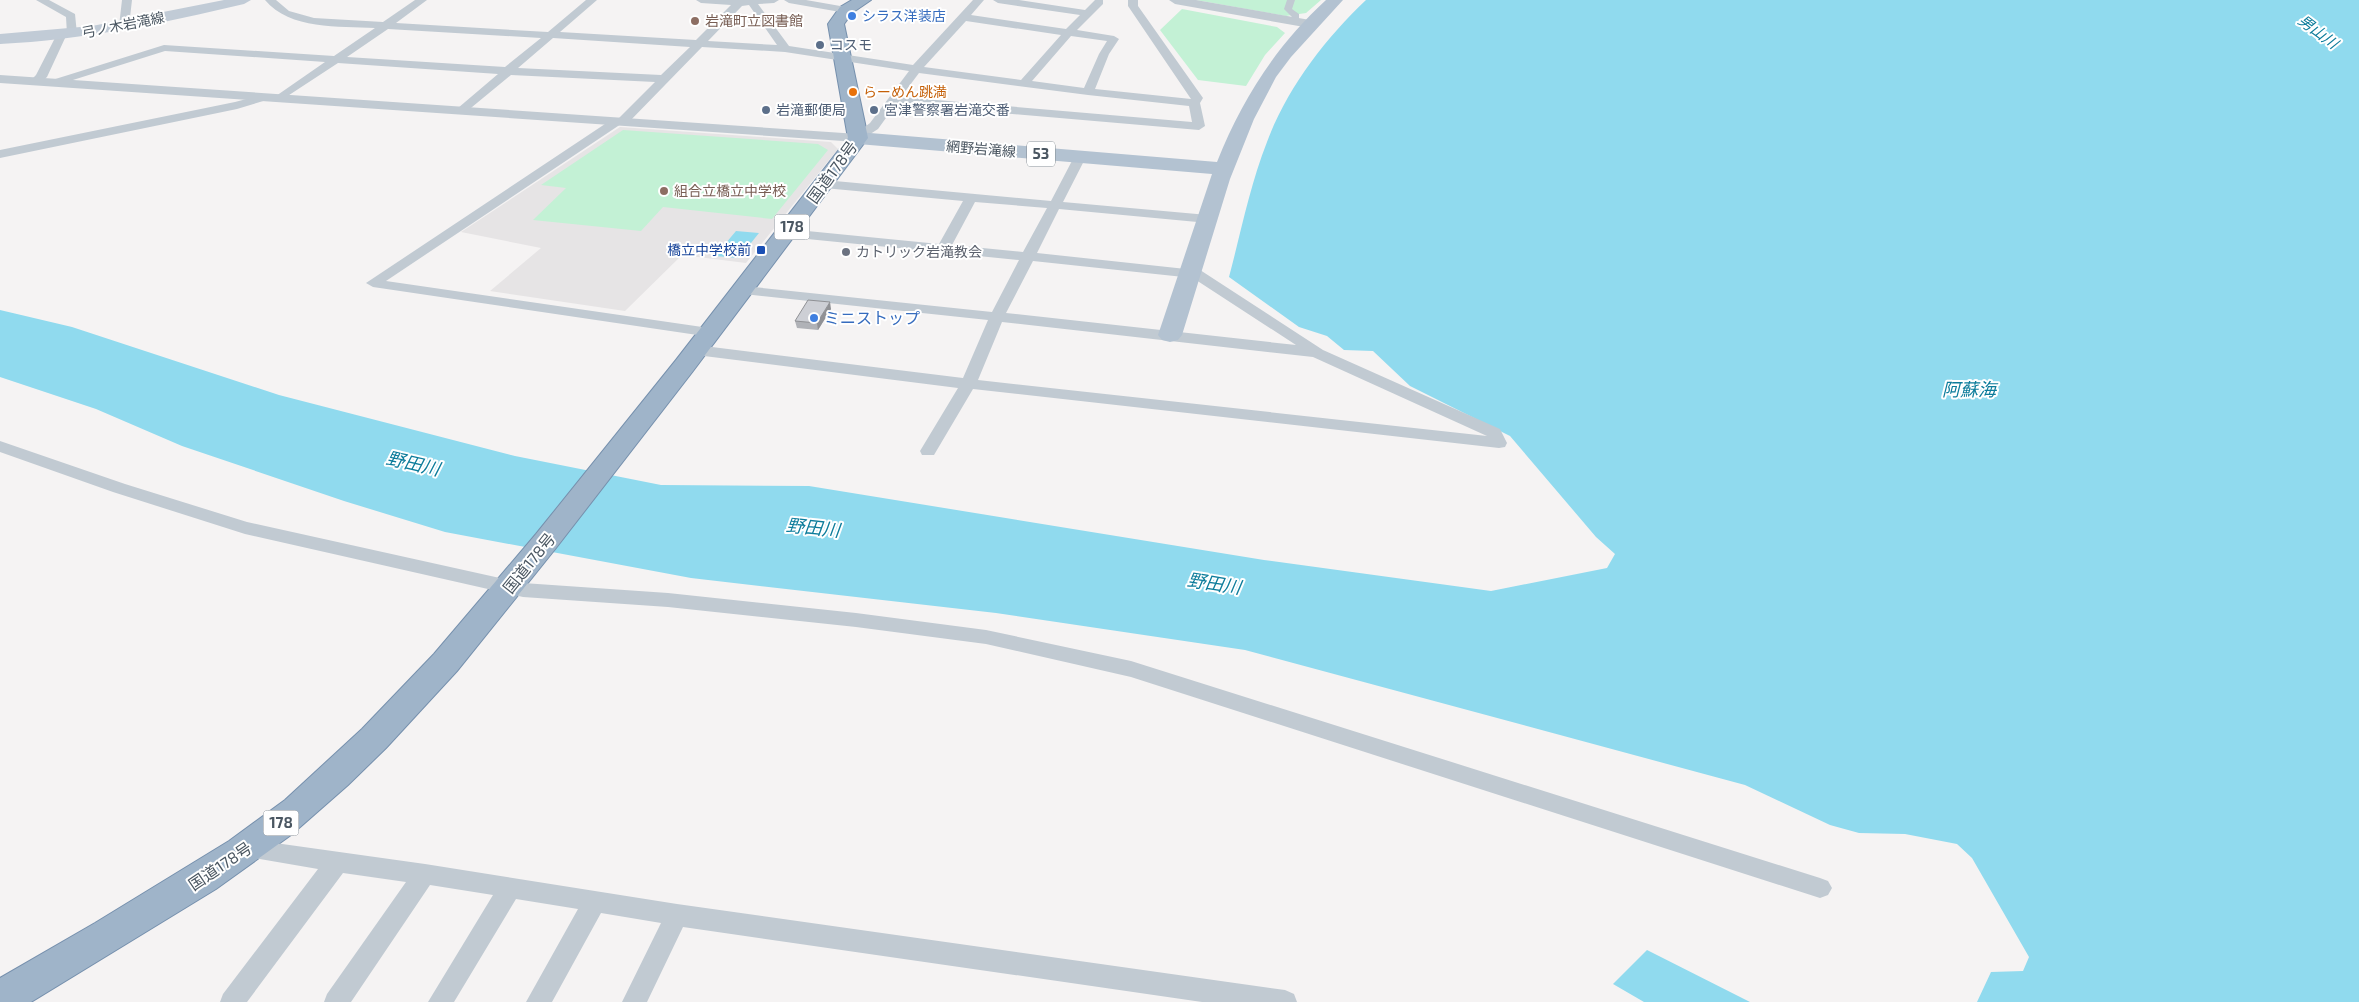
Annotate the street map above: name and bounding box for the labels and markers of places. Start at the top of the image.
place label: シラス洋装店 [862,7,946,24]
marker: シラス洋装店 [846,10,858,22]
place label: 岩滝町立図書館 [705,12,803,29]
marker: 岩滝町立図書館 [689,15,701,27]
place label: コスモ [830,36,872,53]
marker: コスモ [814,39,826,51]
place label: らーめん跳満 [863,83,947,100]
marker: らーめん跳満 [847,86,859,98]
place label: 岩滝郵便局 [776,101,846,118]
place label: 宮津警察署岩滝交番 [884,101,1010,118]
marker: 岩滝郵便局 [760,104,772,116]
marker: 宮津警察署岩滝交番 [868,104,880,116]
place label: 組合立橋立中学校 [674,182,786,199]
marker: 組合立橋立中学校 [658,185,670,197]
place label: 橋立中学校前 [667,241,751,258]
place label: カトリック岩滝教会 [856,243,982,260]
marker: 橋立中学校前 [755,244,767,256]
marker: カトリック岩滝教会 [840,246,852,258]
place label: ミニストップ [824,308,920,327]
marker: ミニストップ [808,312,820,324]

